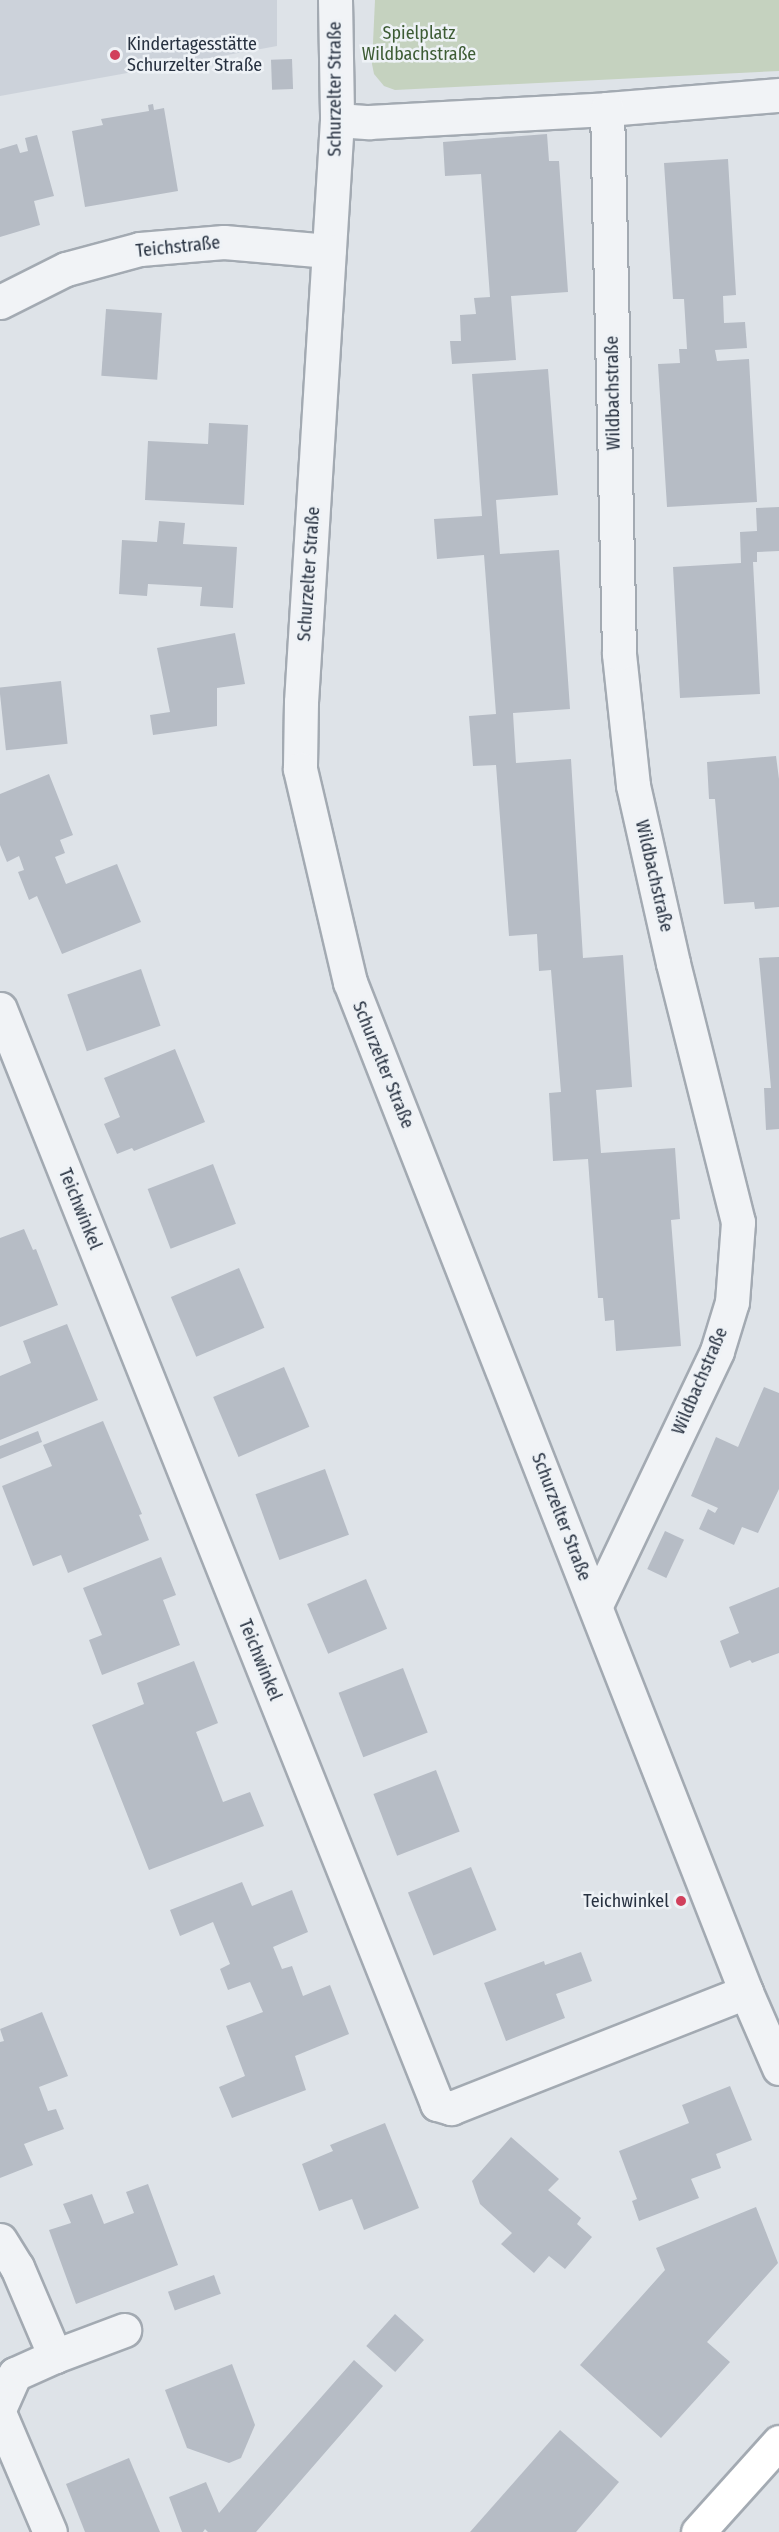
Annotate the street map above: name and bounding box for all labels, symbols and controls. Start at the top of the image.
street label: Schurzelter Straße [324,21,346,157]
park label: Spielplatz Wildbachstraße [362,23,476,66]
place label: Kindertagesstätte Schurzelter Straße [127,34,262,76]
marker: Kindertagesstätte Schurzelter Straße [108,48,122,62]
street label: Teichstraße [135,232,221,262]
street label: Wildbachstraße [601,336,625,450]
street label: Schurzelter Straße [294,506,324,642]
street label: Wildbachstraße [631,818,677,934]
street label: Schurzelter Straße [348,998,418,1132]
street label: Teichwinkel [54,1165,106,1253]
street label: Wildbachstraße [668,1324,732,1438]
street label: Schurzelter Straße [527,1450,595,1584]
street label: Teichwinkel [234,1616,286,1704]
place label: Teichwinkel [583,1890,669,1912]
marker: Teichwinkel [674,1894,688,1908]

